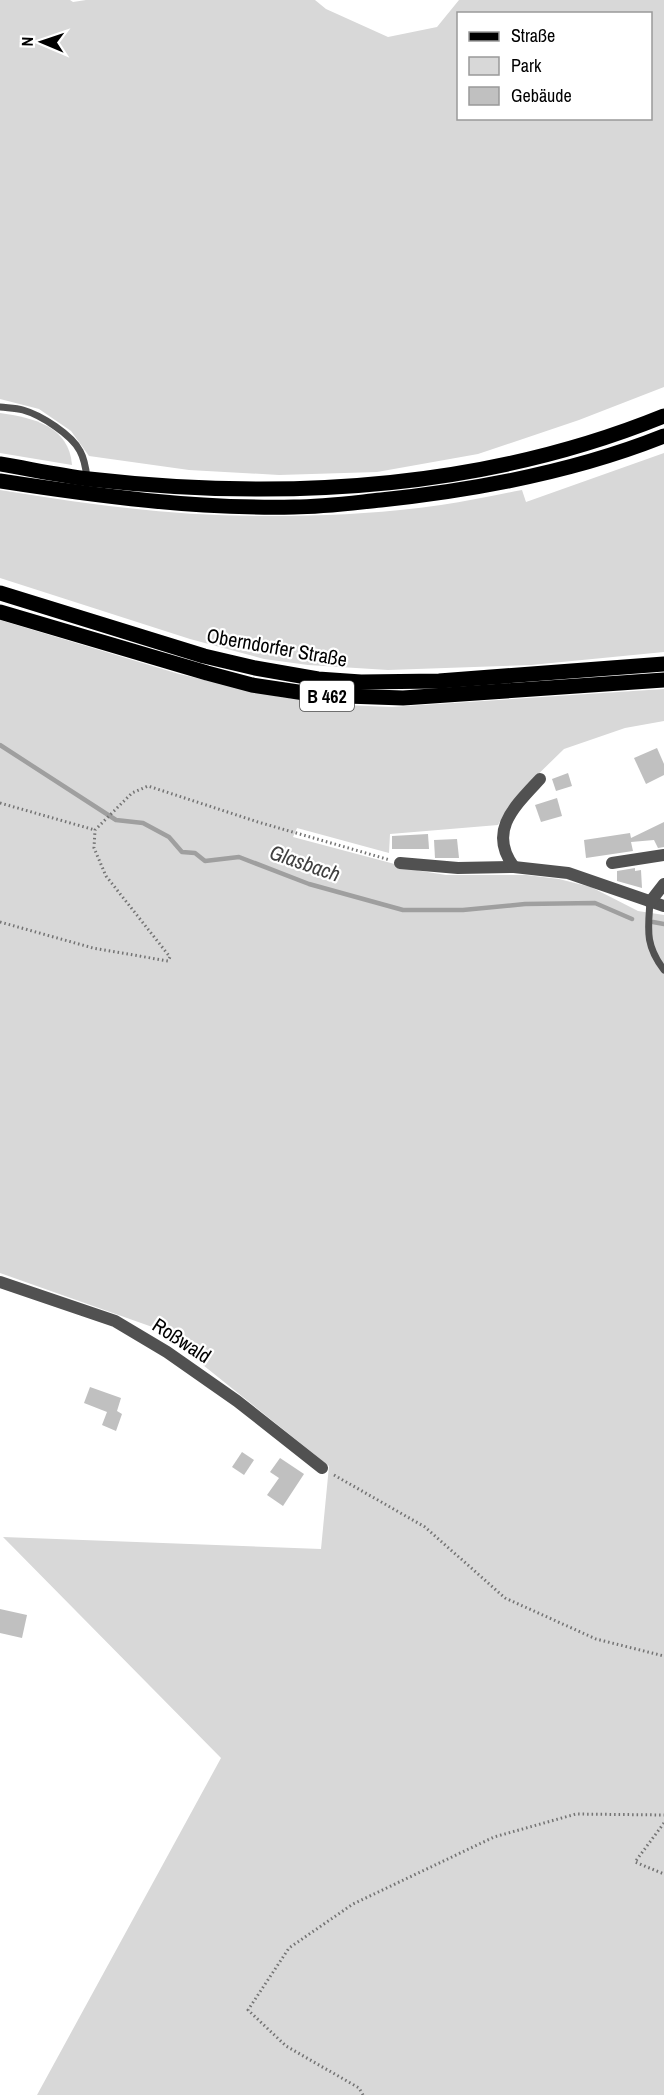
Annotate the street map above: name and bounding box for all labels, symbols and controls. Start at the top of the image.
north arrow [12,12,72,72]
legend [457,12,652,120]
text: Straße [511,23,555,48]
text: N [16,36,38,47]
text: Park [511,53,542,78]
text: Gebäude [511,83,572,108]
street label: Oberndorfer Straße [205,621,349,673]
road number: B 462 [300,681,354,711]
water label: Glasbach [266,837,344,889]
street label: Roßwald [148,1311,216,1369]

